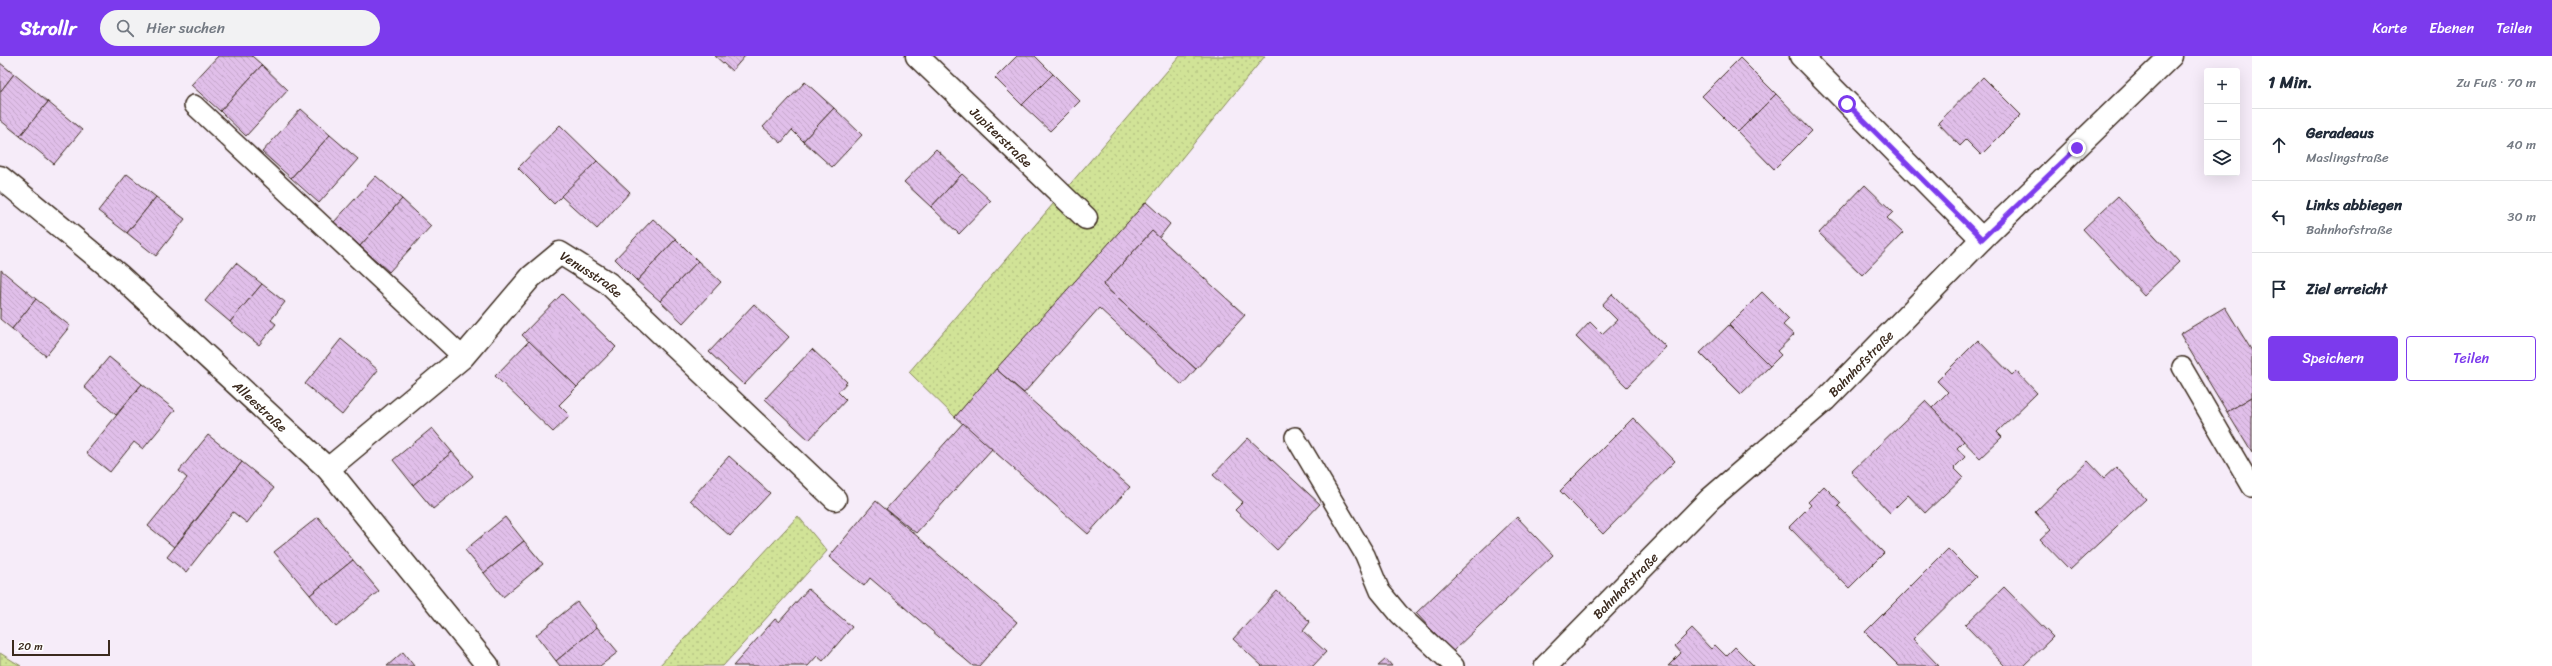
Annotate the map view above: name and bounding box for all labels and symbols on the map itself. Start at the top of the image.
route start [1838,95,1856,113]
street label: Jupiterstraße [964,101,1038,174]
route end [2068,139,2086,157]
street label: Venusstraße [555,245,628,304]
street label: Bahnhofstraße [1823,324,1900,403]
street label: Alleestraße [227,374,293,438]
street label: Bahnhofstraße [1587,547,1664,625]
scale bar [12,638,110,657]

